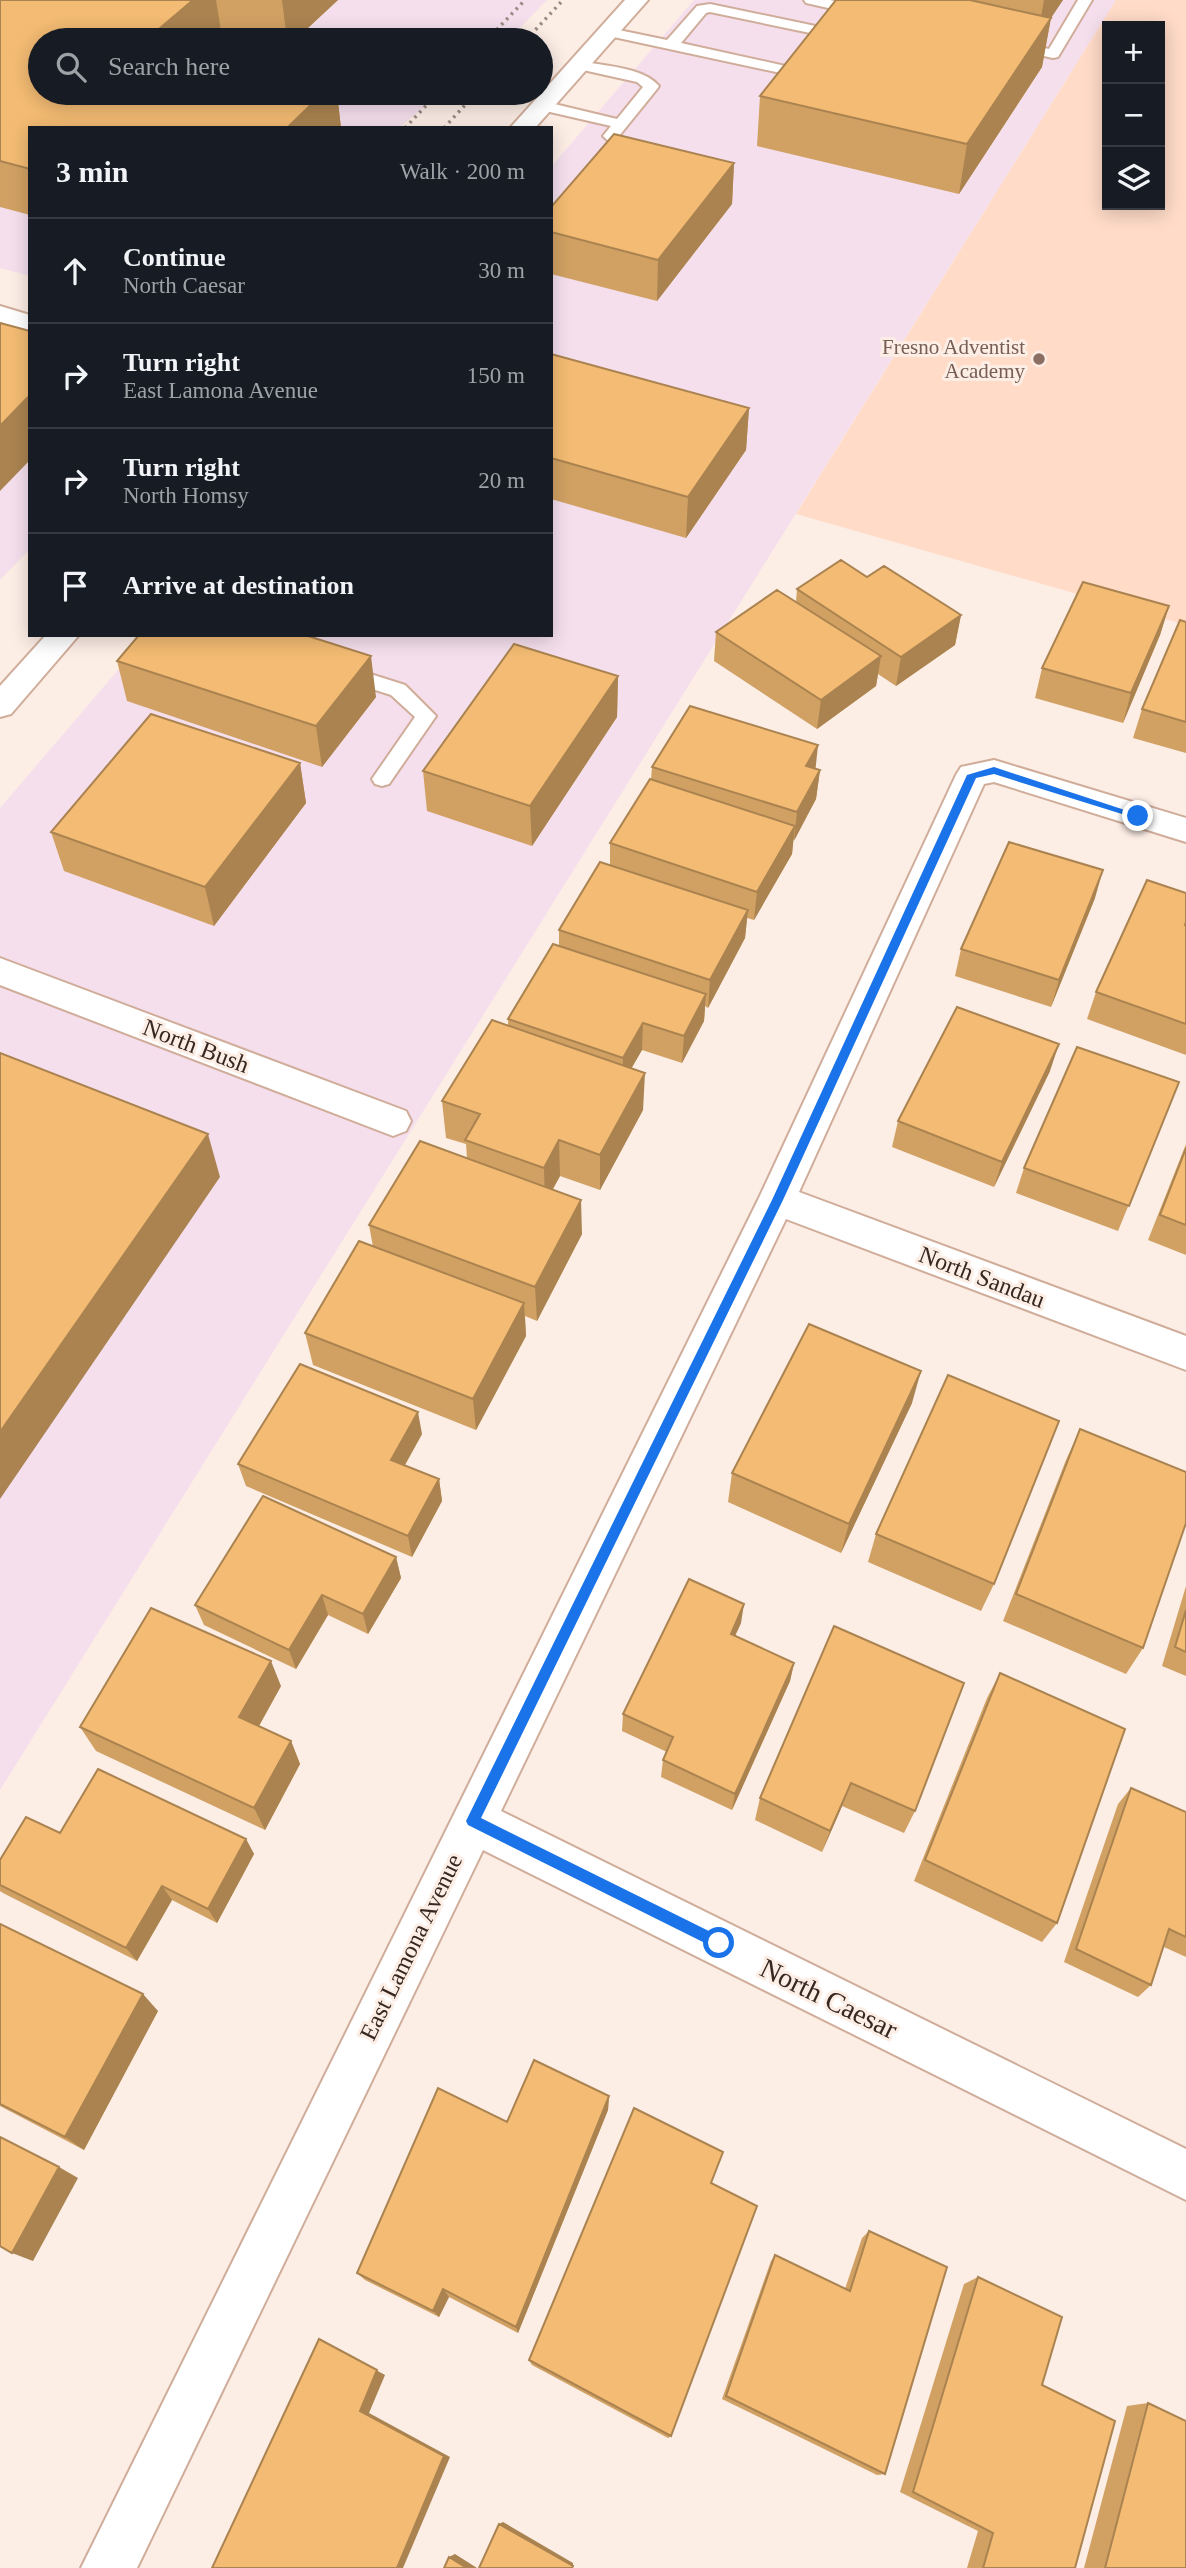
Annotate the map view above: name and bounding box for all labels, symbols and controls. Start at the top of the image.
map controls [1102,21,1165,210]
button: + [1102,21,1165,84]
search box [28,28,553,105]
icon: search [52,48,90,86]
text: Search here [108,52,230,81]
button: − [1102,84,1165,147]
button: layers [1102,147,1165,210]
text: 3 min [56,155,129,188]
text: Walk · 200 m [400,159,525,184]
text: Continue [123,243,226,272]
icon: ahead [56,252,94,290]
text: 30 m [478,258,525,283]
text: North Caesar [123,273,245,298]
place label: Fresno Adventist Academy [882,335,1025,383]
text: Turn right [123,348,240,377]
marker: Fresno Adventist Academy [1031,351,1047,367]
icon: right [56,357,94,395]
text: 150 m [467,363,525,388]
text: East Lamona Avenue [123,378,318,403]
text: Turn right [123,453,240,482]
icon: right [56,462,94,500]
text: 20 m [478,468,525,493]
text: North Homsy [123,483,249,508]
icon: arrive [56,567,94,605]
text: Arrive at destination [123,571,354,600]
route end [1122,800,1153,831]
street label: North Bush [139,1014,253,1078]
street label: North Sandau [915,1241,1049,1313]
street label: East Lamona Avenue [355,1850,467,2044]
route start [703,1927,734,1958]
street label: North Caesar [755,1952,903,2045]

